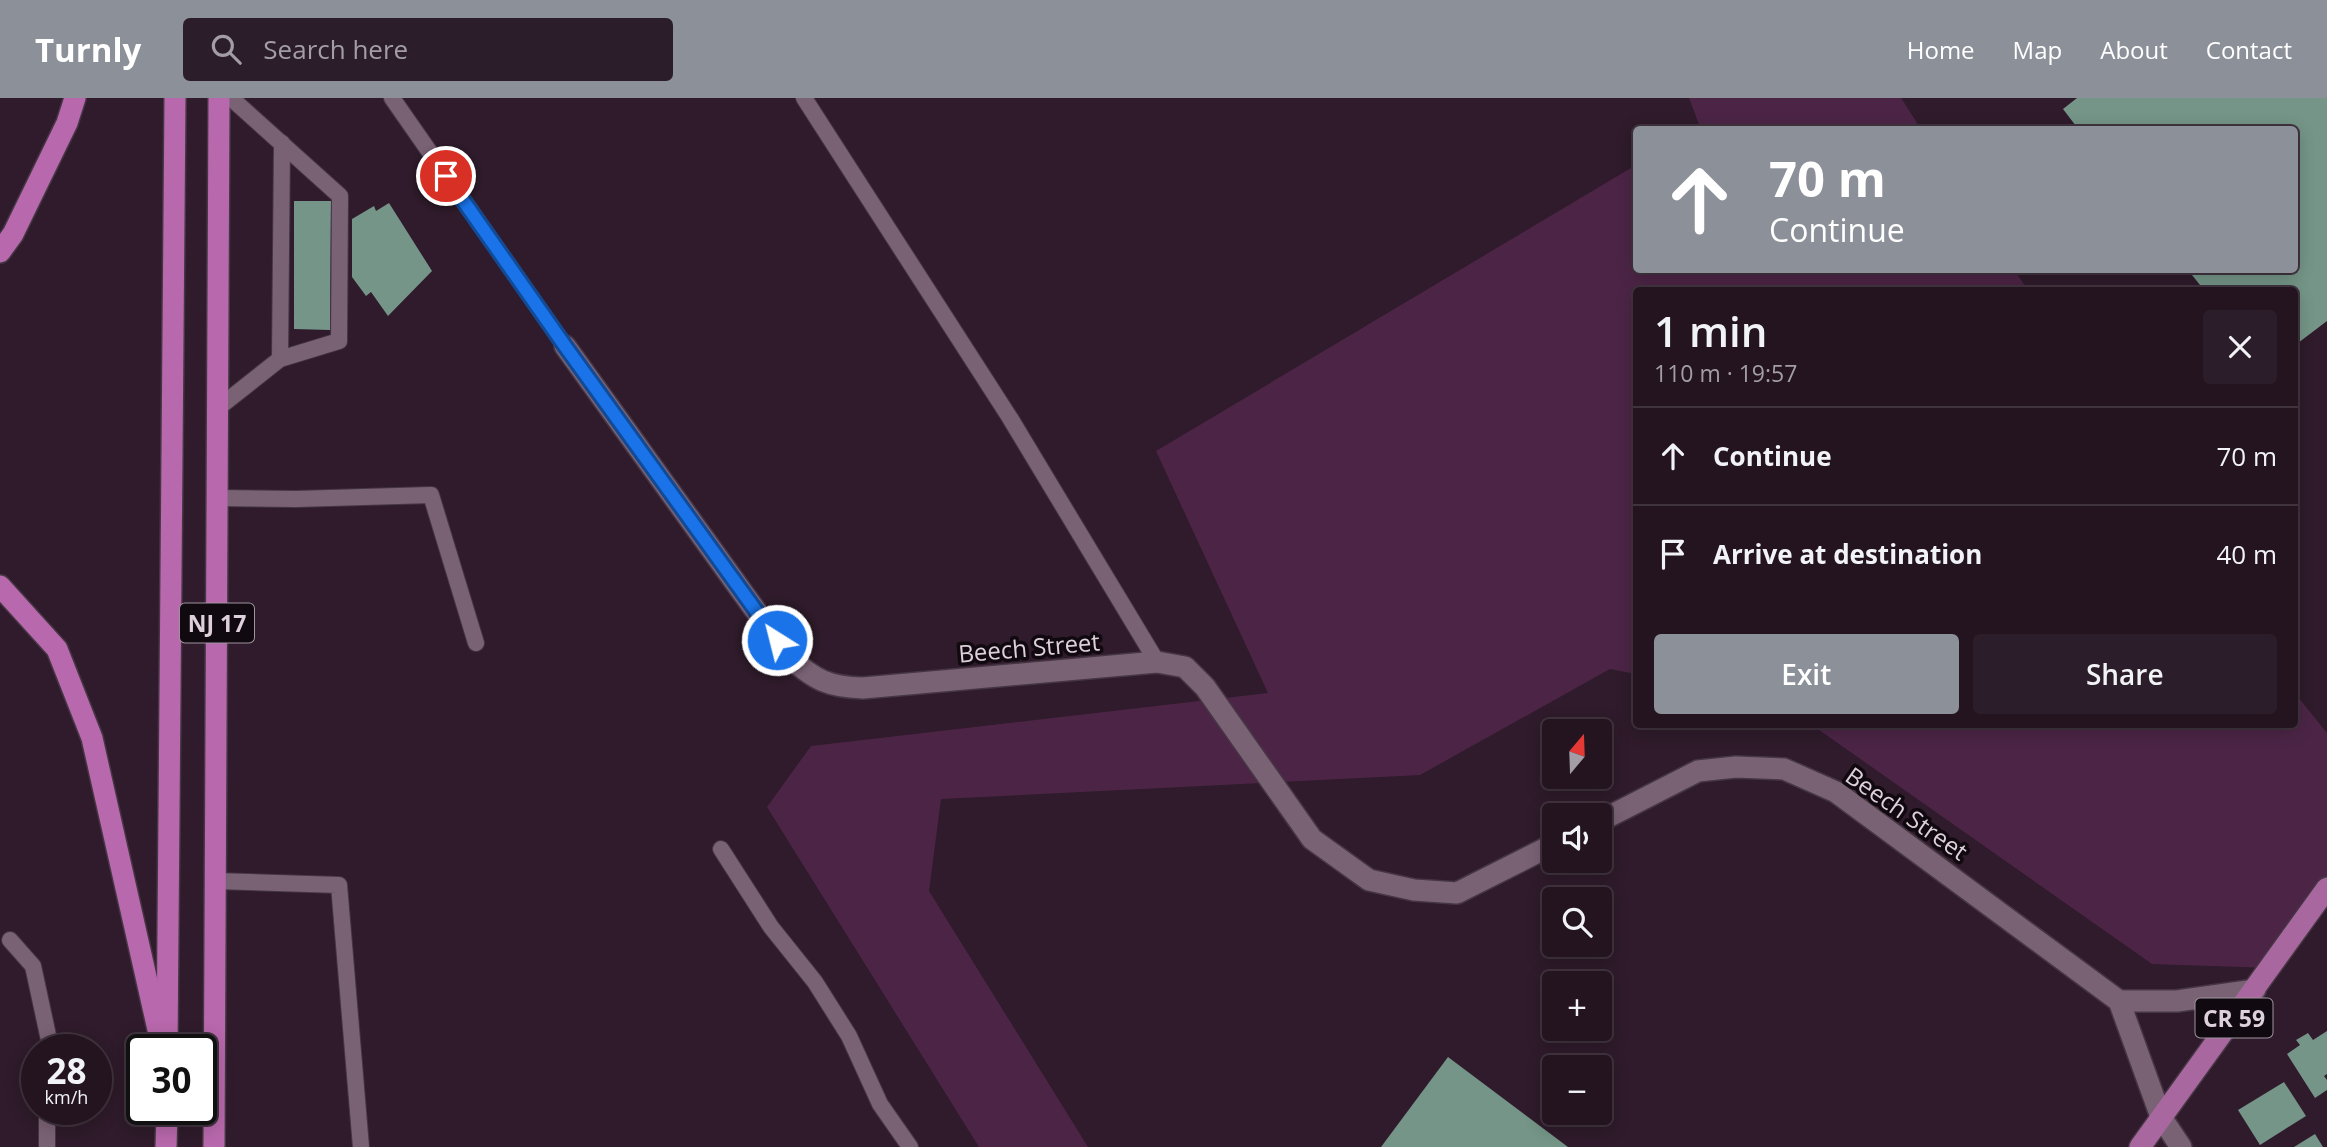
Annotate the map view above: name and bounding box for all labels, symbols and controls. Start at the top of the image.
search box [183,18,673,81]
text: Turnly [35,27,141,72]
icon: search [207,30,245,68]
text: Search here [263,31,408,67]
text: Home [1907,33,1975,66]
text: Map [2013,33,2062,66]
text: About [2100,33,2168,66]
text: Contact [2206,33,2292,66]
text: 70 m [1769,145,1886,211]
pin [416,146,476,206]
icon: ahead [1654,154,1745,245]
icon: arrive [427,157,465,195]
text: Continue [1769,208,1905,251]
text: 1 min [1654,302,1767,359]
button: close [2203,310,2277,384]
text: 110 m · 19:57 [1654,357,1797,389]
icon: ahead [1654,437,1692,475]
text: Continue [1713,438,1832,474]
text: 70 m [2216,438,2277,474]
icon: arrive [1654,535,1692,573]
text: Arrive at destination [1713,536,1982,572]
text: 40 m [2216,536,2277,572]
road number: NJ 17 [180,603,254,642]
position arrow [740,603,814,677]
street label: Beech Street [957,624,1101,670]
button: Exit [1654,634,1959,714]
button: Share [1973,634,2277,714]
north arrow [1542,719,1612,789]
map controls [1542,719,1612,1125]
street label: Beech Street [1839,759,1975,867]
button: sound [1542,803,1612,873]
button: search [1542,887,1612,957]
button: + [1542,971,1612,1041]
road number: CR 59 [2196,998,2272,1037]
speed limit sign: 30 [126,1034,217,1125]
text: 28 [46,1047,87,1094]
button: − [1542,1055,1612,1125]
text: km/h [45,1085,88,1109]

